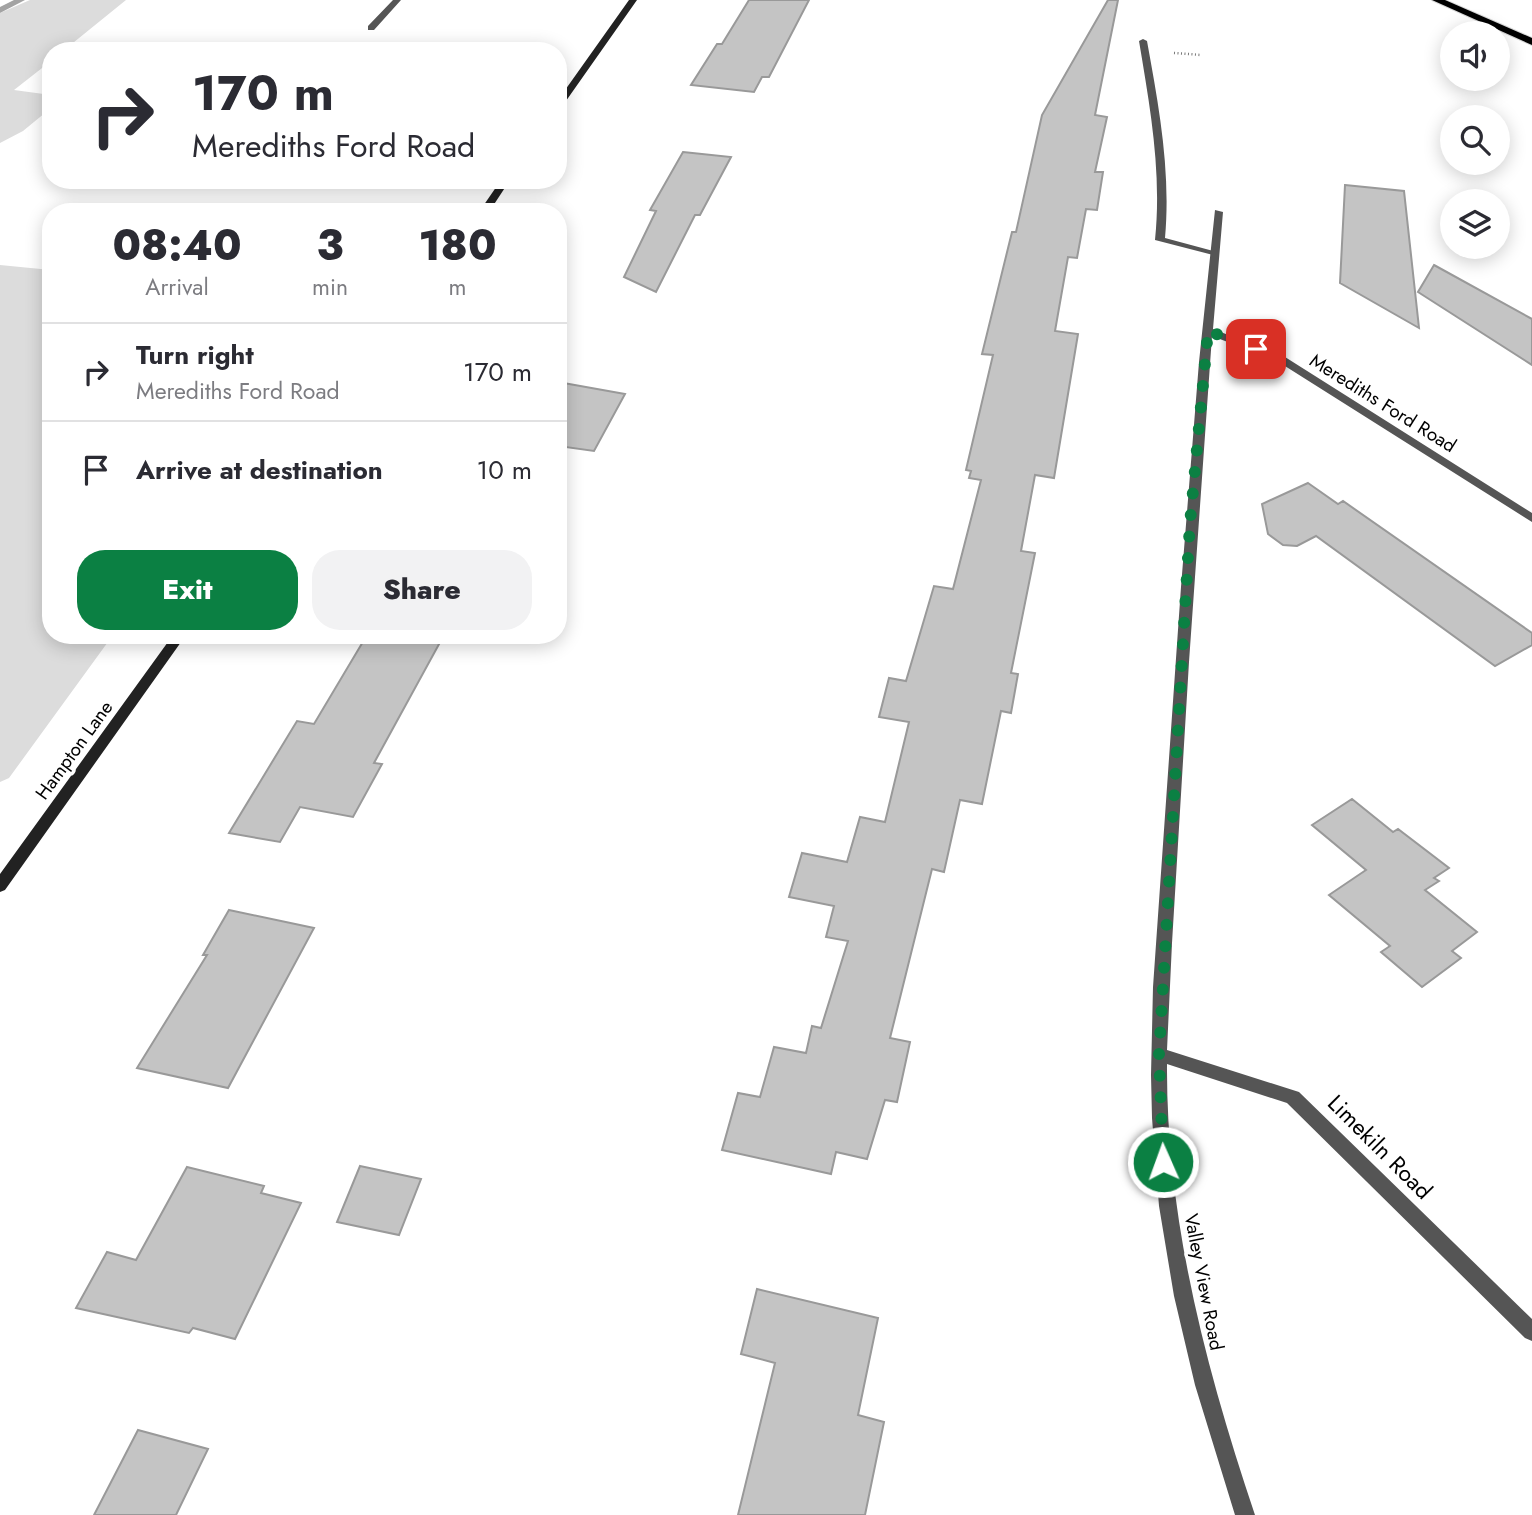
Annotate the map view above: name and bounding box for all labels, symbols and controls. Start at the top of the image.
map controls [1440,21,1510,259]
button: sound [1440,21,1510,91]
text: 170 m [192,58,334,128]
icon: right [77,70,168,161]
button: search [1440,105,1510,175]
text: Merediths Ford Road [192,123,475,169]
button: layers [1440,189,1510,259]
text: 08:40 [112,215,242,276]
text: 3 [317,215,344,276]
text: 180 [418,215,497,276]
text: Arrival [145,270,209,304]
text: min [312,270,348,304]
text: m [449,270,466,304]
pin [1226,319,1286,379]
icon: arrive [1237,330,1275,368]
text: Turn right [136,336,254,374]
street label: Merediths Ford Road [1305,347,1461,459]
icon: right [77,353,115,391]
text: 170 m [463,353,532,391]
text: Merediths Ford Road [136,374,340,408]
icon: arrive [77,451,115,489]
text: Arrive at destination [136,451,383,489]
text: 10 m [477,451,532,489]
button: Exit [77,550,298,630]
button: Share [312,550,532,630]
street label: Hampton Lane [29,695,119,805]
street label: Limekiln Road [1320,1087,1440,1207]
position arrow [1126,1125,1200,1199]
street label: Valley View Road [1178,1211,1230,1353]

